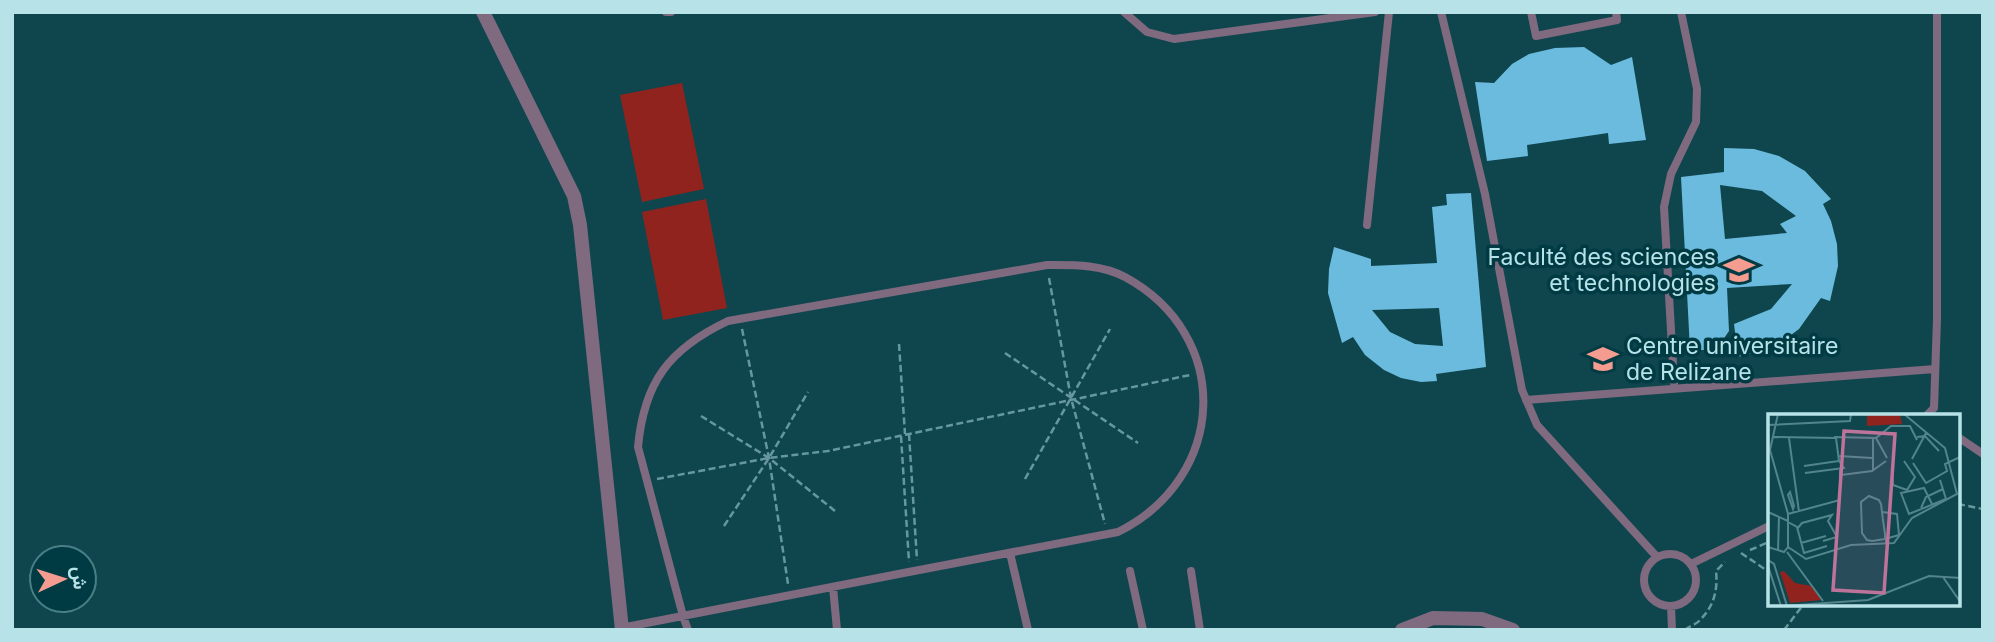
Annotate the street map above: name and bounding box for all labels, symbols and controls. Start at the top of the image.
place label: Faculté des sciences et technologies [1488,243,1716,297]
school or university icon: Faculté des sciences et technologies [1722,253,1756,287]
place label: Centre universitaire de Relizane [1626,332,1838,386]
school or university icon: Centre universitaire de Relizane [1586,342,1620,376]
inset map [1768,414,1960,607]
north arrow [28,544,98,614]
text: ش [67,566,92,590]

